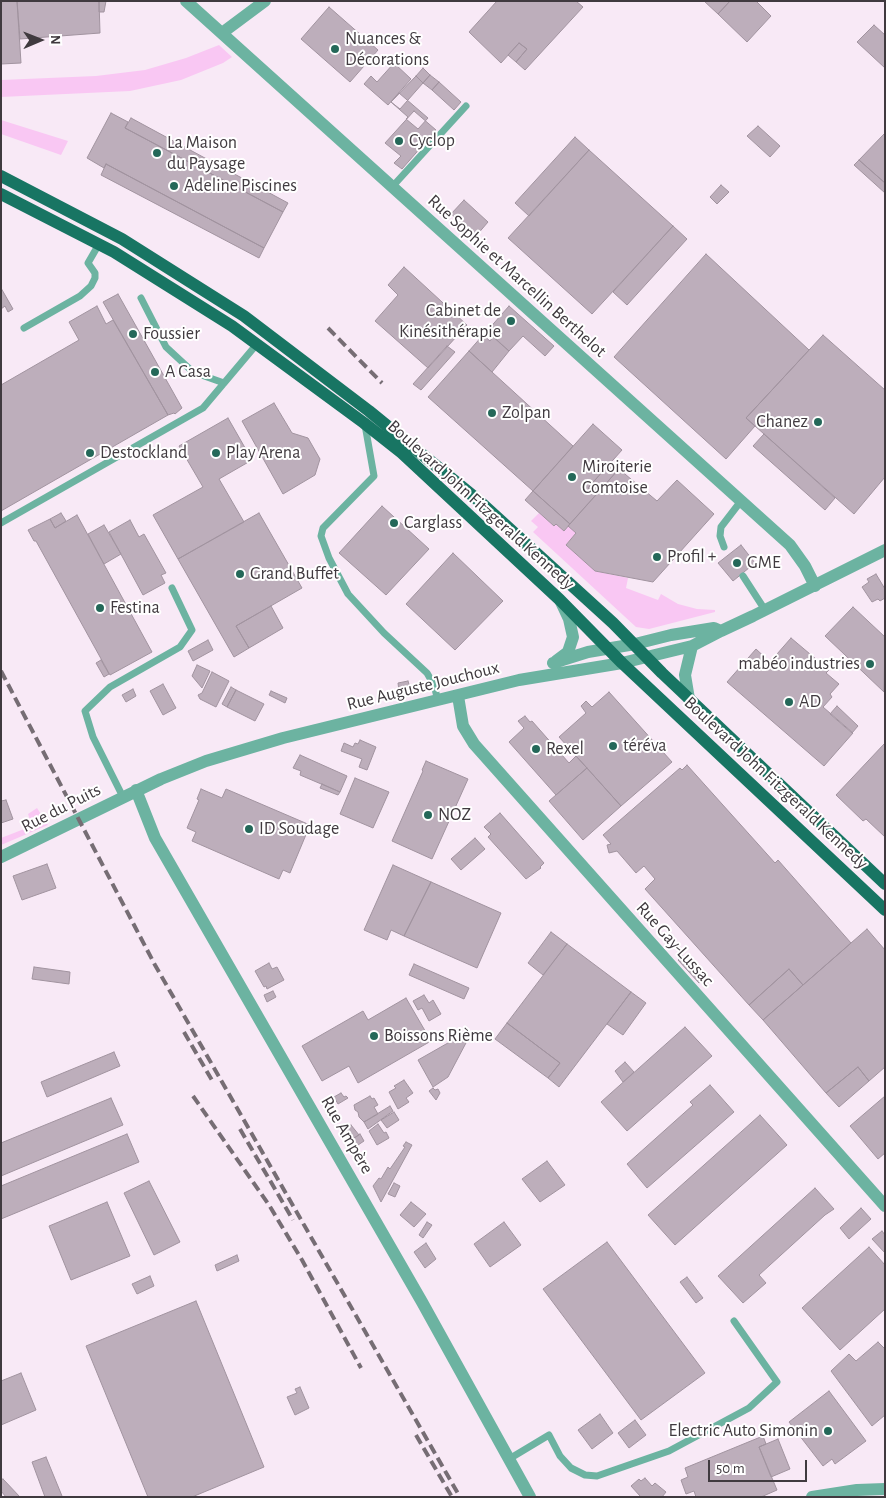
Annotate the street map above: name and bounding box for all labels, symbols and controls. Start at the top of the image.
north arrow [15,15,65,65]
place label: Nuances & Décorations [345,28,429,70]
text: N [48,35,62,45]
marker: Nuances & Décorations [329,43,341,55]
place label: Cyclop [409,130,455,152]
place label: La Maison du Paysage [167,132,245,174]
marker: Cyclop [393,135,405,147]
marker: La Maison du Paysage [151,147,163,159]
place label: Adeline Piscines [184,175,297,197]
marker: Adeline Piscines [168,180,180,192]
street label: Rue Sophie et Marcellin Berthelot [423,190,611,362]
place label: Cabinet de Kinésithérapie [399,300,501,342]
marker: Cabinet de Kinésithérapie [505,315,517,327]
place label: Foussier [143,323,200,345]
marker: Foussier [127,328,139,340]
place label: A Casa [165,361,211,383]
marker: A Casa [149,366,161,378]
place label: Zolpan [502,402,551,424]
marker: Zolpan [486,407,498,419]
place label: Chanez [756,411,808,433]
street label: Boulevard John Fitzgerald Kennedy [383,415,579,595]
marker: Chanez [812,416,824,428]
place label: Destockland [100,442,187,464]
place label: Play Arena [226,442,300,464]
marker: Destockland [84,447,96,459]
marker: Play Arena [210,447,222,459]
place label: Miroiterie Comtoise [582,456,652,498]
marker: Miroiterie Comtoise [566,471,578,483]
place label: Carglass [404,512,462,534]
marker: Carglass [388,517,400,529]
place label: Profil + [667,546,716,568]
marker: Profil + [651,551,663,563]
place label: GME [747,552,781,574]
marker: GME [731,557,743,569]
place label: Grand Buffet [250,563,339,585]
marker: Grand Buffet [234,568,246,580]
place label: Festina [110,597,160,619]
marker: Festina [94,602,106,614]
place label: mabéo industries [738,653,860,675]
street label: Rue Auguste Jouchoux [345,657,501,715]
marker: mabéo industries [864,658,876,670]
place label: AD [799,691,821,713]
street label: Boulevard John Fitzgerald Kennedy [679,692,873,874]
marker: AD [783,696,795,708]
place label: téréva [623,735,667,757]
place label: Rexel [546,738,584,760]
marker: téréva [607,740,619,752]
marker: Rexel [530,743,542,755]
street label: Rue du Puits [18,779,104,837]
place label: NOZ [438,804,471,826]
marker: NOZ [422,809,434,821]
place label: ID Soudage [259,818,339,840]
marker: ID Soudage [243,823,255,835]
street label: Rue Gay-Lussac [631,897,719,991]
place label: Boissons Rième [384,1025,493,1047]
marker: Boissons Rième [368,1030,380,1042]
street label: Rue Ampère [316,1092,378,1178]
place label: Electric Auto Simonin [668,1420,818,1442]
marker: Electric Auto Simonin [822,1425,834,1437]
scale bar [711,1450,810,1482]
text: 50 m [716,1461,745,1476]

